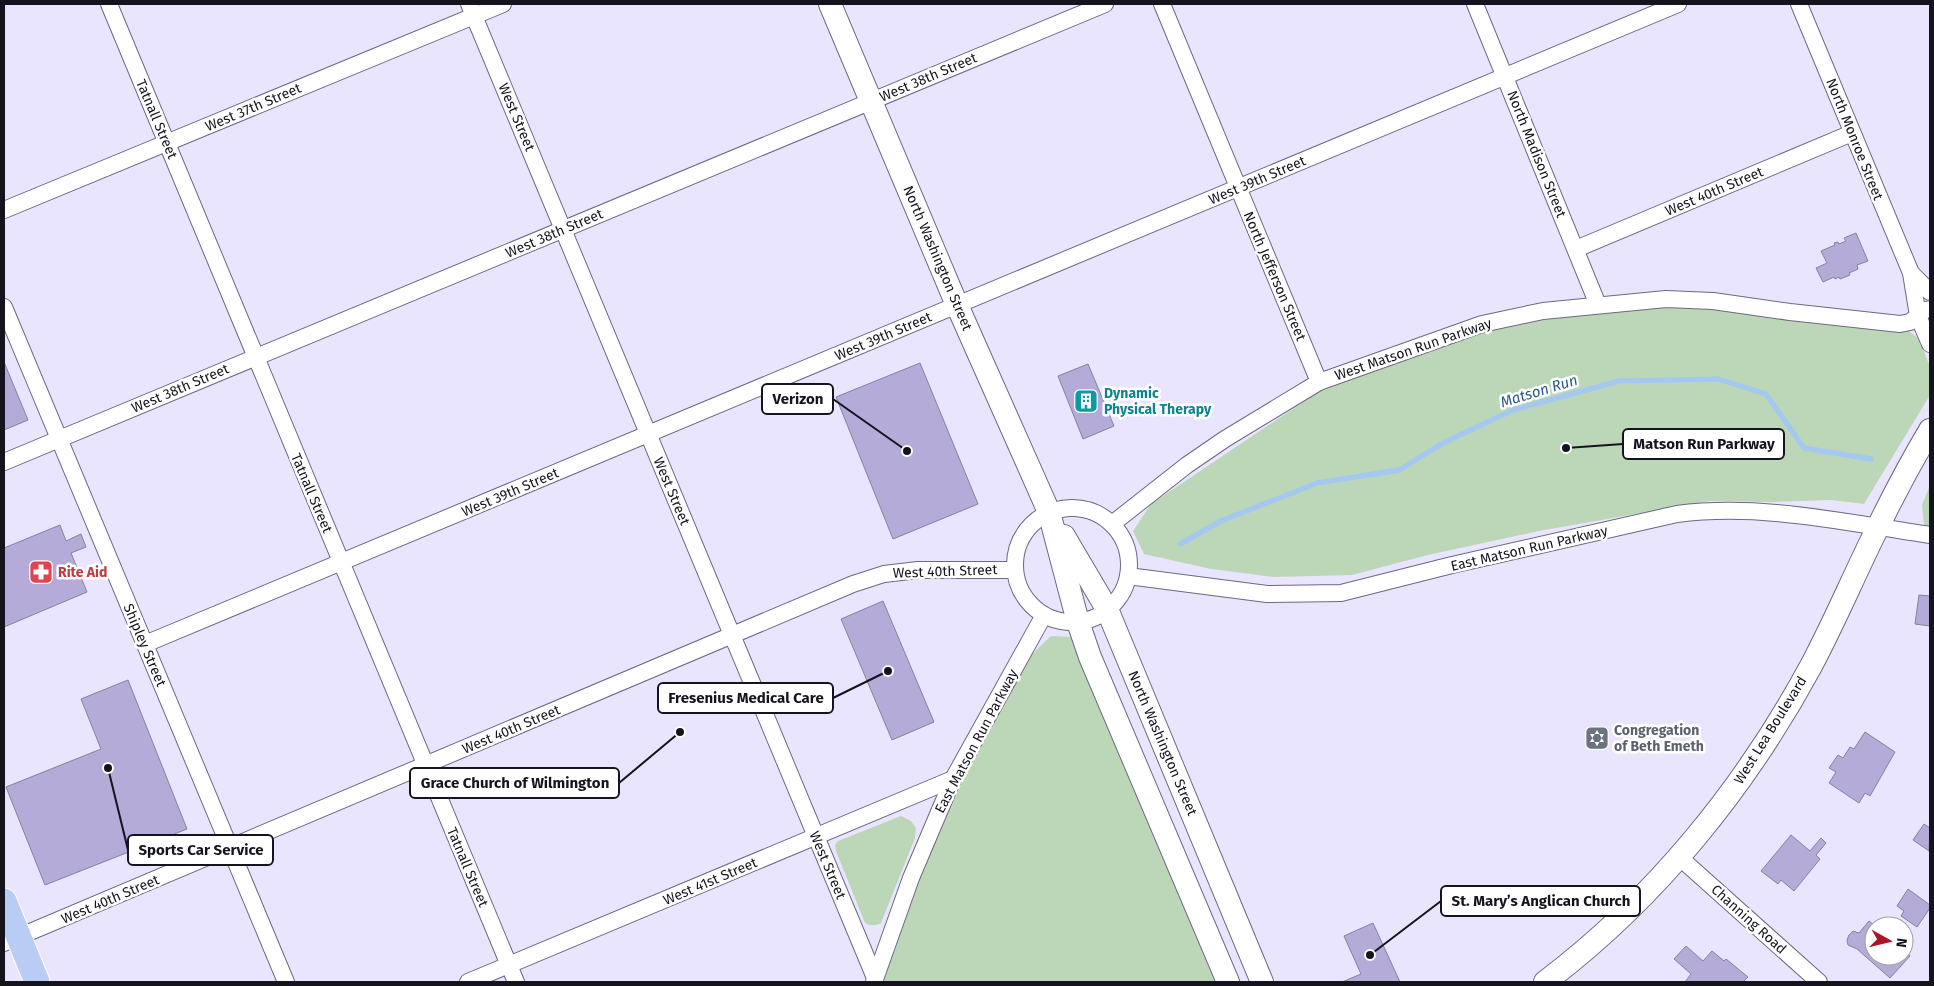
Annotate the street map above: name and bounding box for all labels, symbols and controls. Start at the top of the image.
street label: West 38th Street [877,49,980,106]
street label: North Monroe Street [1822,76,1887,203]
street label: Tatnall Street [132,77,181,162]
street label: West 37th Street [203,79,305,135]
street label: West Street [495,81,539,155]
street label: North Madison Street [1503,88,1570,221]
street label: West 39th Street [1206,152,1309,209]
street label: West 40th Street [1663,163,1767,220]
street label: North Washington Street [899,183,976,334]
street label: West 38th Street [503,205,606,262]
street label: North Jefferson Street [1240,209,1310,344]
street label: West 39th Street [832,308,935,365]
street label: West Matson Run Parkway [1332,315,1494,384]
street label: West 38th Street [129,360,232,417]
water label: Matson Run [1498,371,1580,411]
callout: Verizon [762,384,833,414]
place label: Dynamic Physical Therapy [1104,385,1212,418]
building icon: Dynamic Physical Therapy [1073,388,1099,414]
text: Verizon [772,390,823,408]
callout: Matson Run Parkway [1623,429,1784,459]
text: Matson Run Parkway [1633,435,1775,453]
street label: Tatnall Street [287,451,336,536]
street label: West Street [650,455,694,529]
street label: West 39th Street [459,464,562,521]
street label: East Matson Run Parkway [1449,522,1609,575]
pharmacy icon: Rite Aid [28,559,54,585]
street label: West 40th Street [892,561,999,582]
place label: Rite Aid [58,564,107,581]
street label: Shipley Street [119,601,170,690]
street label: East Matson Run Parkway [931,666,1022,816]
street label: North Washington Street [1124,668,1201,819]
street label: West Lea Boulevard [1730,673,1810,787]
callout: Fresenius Medical Care [658,683,833,713]
text: Fresenius Medical Care [668,689,824,707]
street label: West 40th Street [460,701,564,758]
place label: Congregation of Beth Emeth [1614,722,1704,755]
synagogue icon: Congregation of Beth Emeth [1584,725,1610,751]
callout: Grace Church of Wilmington [410,768,619,798]
text: Grace Church of Wilmington [421,774,609,792]
street label: Tatnall Street [443,825,492,910]
street label: West Street [806,829,850,903]
callout: Sports Car Service [128,835,273,865]
text: Sports Car Service [138,841,264,859]
street label: West 41st Street [661,854,761,909]
street label: West 40th Street [59,871,163,928]
street label: Channing Road [1708,881,1790,958]
callout: St. Mary’s Anglican Church [1441,886,1640,916]
text: St. Mary’s Anglican Church [1452,892,1630,910]
north arrow [1864,916,1914,966]
text: N [1892,937,1910,949]

